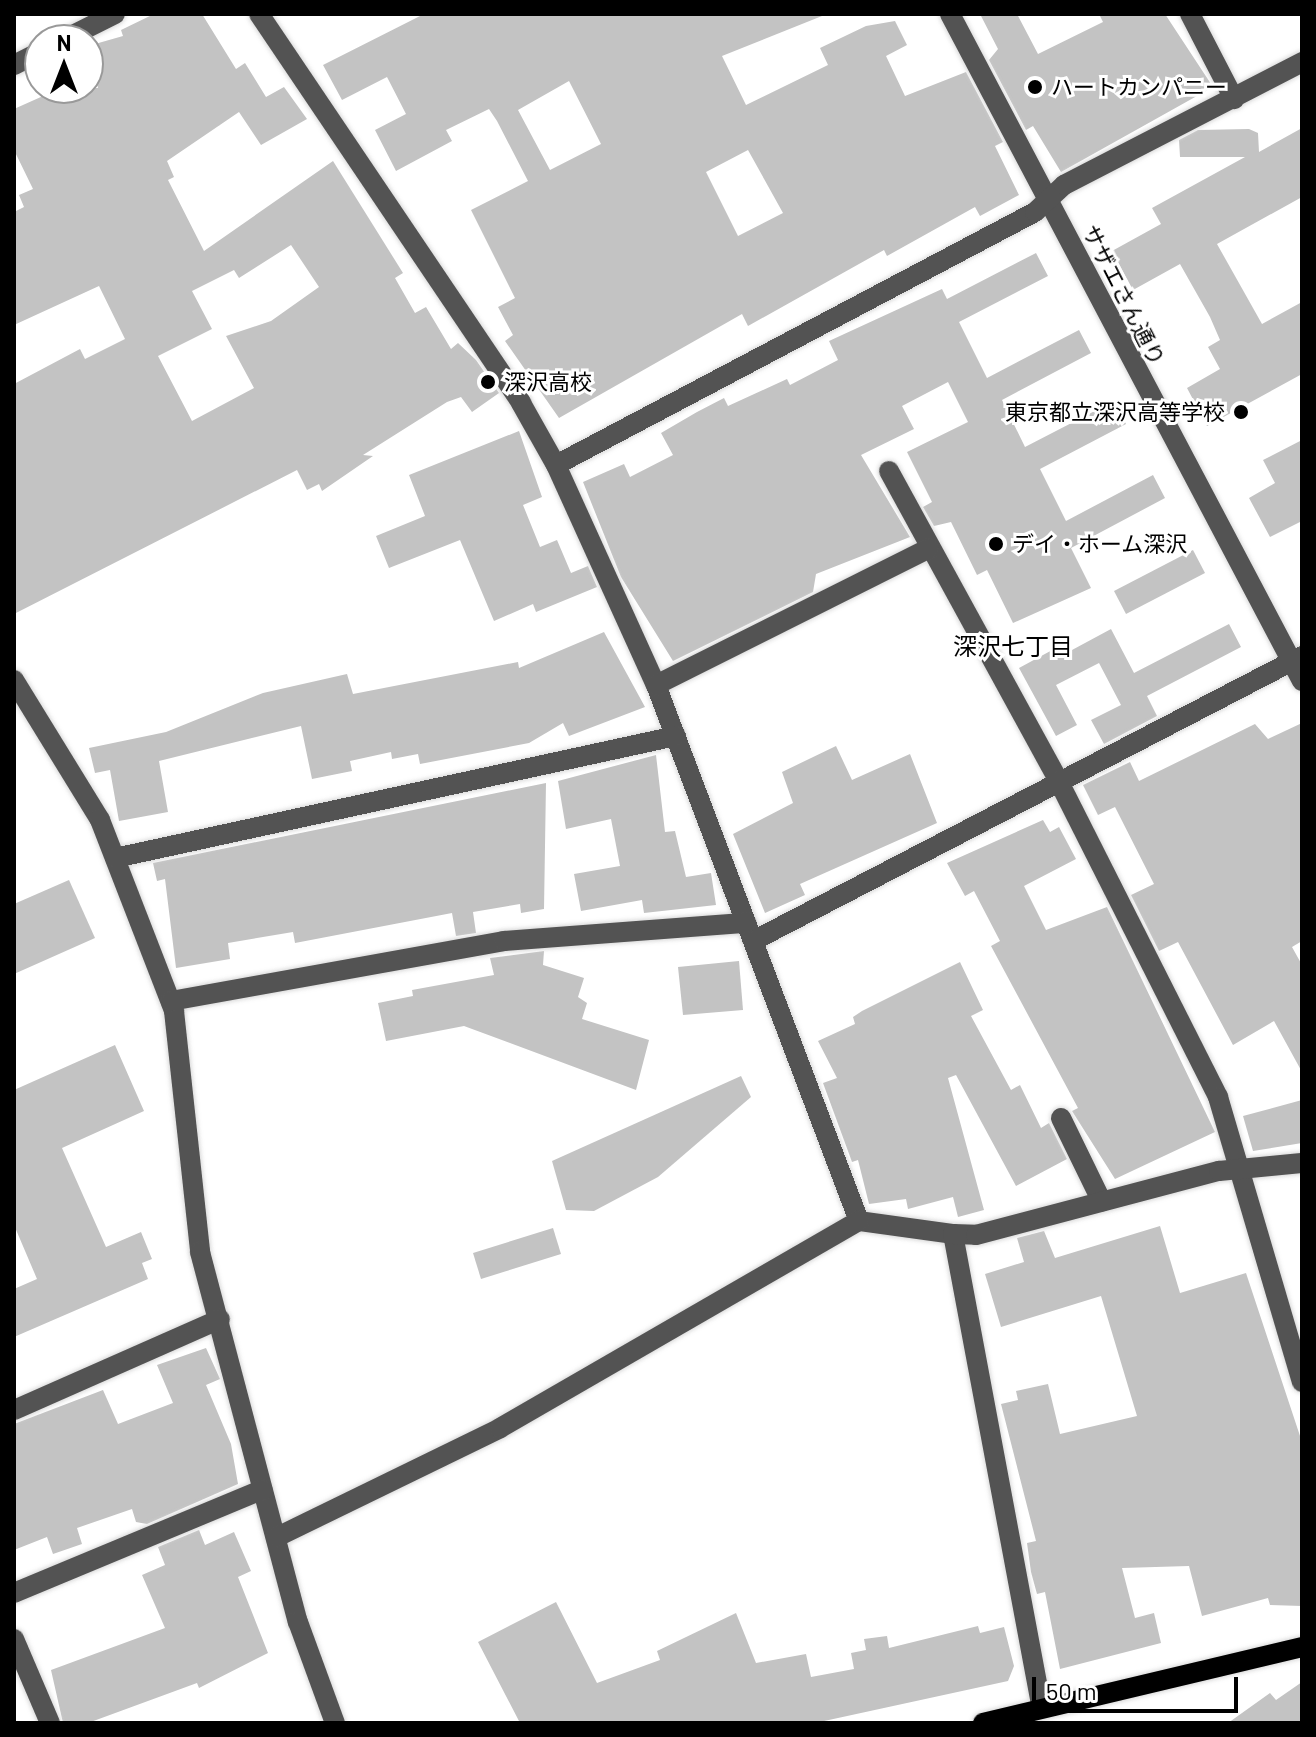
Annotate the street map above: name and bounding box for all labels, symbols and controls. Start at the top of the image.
north arrow [24,24,104,104]
text: N [57,29,71,55]
place label: ハートカンパニー [1051,74,1227,100]
marker: ハートカンパニー [1026,78,1044,96]
street label: サザエさん通り [1077,220,1171,370]
place label: 深沢高校 [504,369,592,395]
marker: 深沢高校 [479,373,497,391]
place label: 東京都立深沢高等学校 [1005,399,1225,425]
marker: 東京都立深沢高等学校 [1232,403,1250,421]
place label: デイ・ホーム深沢 [1012,531,1188,557]
marker: デイ・ホーム深沢 [987,535,1005,553]
district label: 深沢七丁目 [953,632,1073,660]
scale bar [1036,1661,1242,1711]
text: 50 m [1046,1676,1097,1705]

